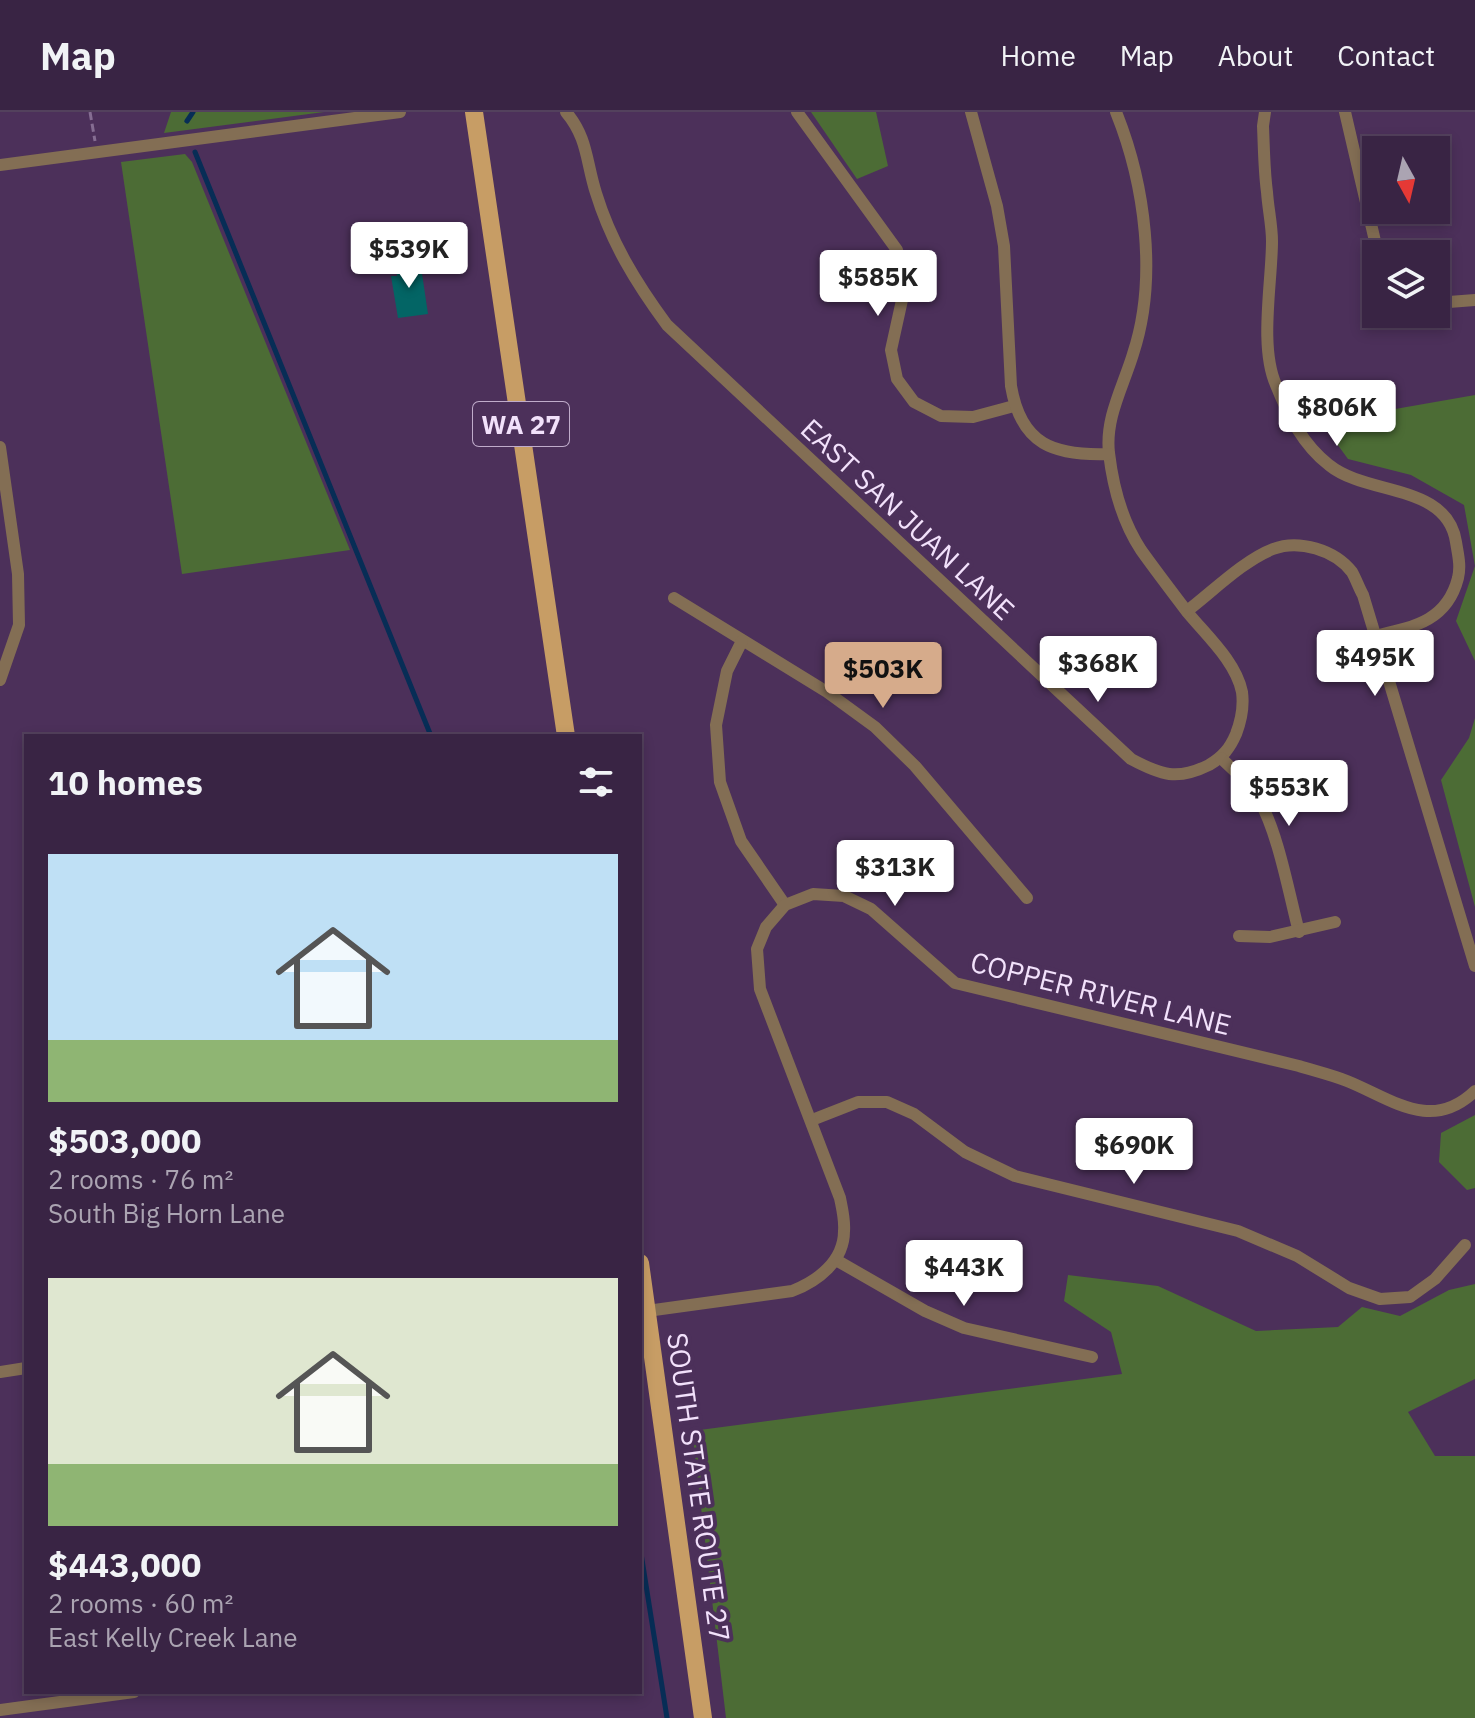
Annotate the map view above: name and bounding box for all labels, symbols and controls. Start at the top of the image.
text: Map [40,31,116,80]
text: Home [1000,37,1076,74]
text: Map [1120,37,1174,74]
text: About [1218,37,1293,74]
text: Contact [1337,37,1435,74]
north arrow [1362,136,1450,224]
map controls [1362,136,1450,328]
pin: $539K [353,222,465,290]
text: $539K [369,231,449,265]
button: layers [1362,240,1450,328]
pin: $585K [822,250,934,318]
text: $585K [838,259,918,293]
pin: $806K [1281,380,1393,448]
text: $806K [1297,389,1377,423]
road number: WA 27 [473,402,569,446]
street label: EAST SAN JUAN LANE [793,410,1023,628]
pin: $495K [1319,630,1431,698]
pin: $368K [1042,636,1154,704]
text: $495K [1335,639,1415,673]
pin: $503K [827,642,939,710]
text: $368K [1058,645,1138,679]
text: $503K [843,651,923,685]
text: 10 homes [48,760,203,804]
icon: filters [574,760,618,804]
pin: $553K [1233,760,1345,828]
text: $553K [1249,769,1329,803]
pin: $313K [839,840,951,908]
text: $313K [855,849,935,883]
icon: home [261,906,405,1050]
street label: COPPER RIVER LANE [967,943,1235,1043]
text: $503,000 [48,1118,201,1162]
pin: $690K [1078,1118,1190,1186]
text: $690K [1094,1127,1174,1161]
text: 2 rooms · 76 m² [48,1162,233,1196]
text: South Big Horn Lane [48,1196,285,1230]
pin: $443K [908,1240,1020,1308]
text: $443K [924,1249,1004,1283]
icon: home [261,1330,405,1474]
street label: SOUTH STATE ROUTE 27 [659,1330,739,1644]
text: $443,000 [48,1542,201,1586]
text: 2 rooms · 60 m² [48,1586,233,1620]
text: East Kelly Creek Lane [48,1620,298,1654]

